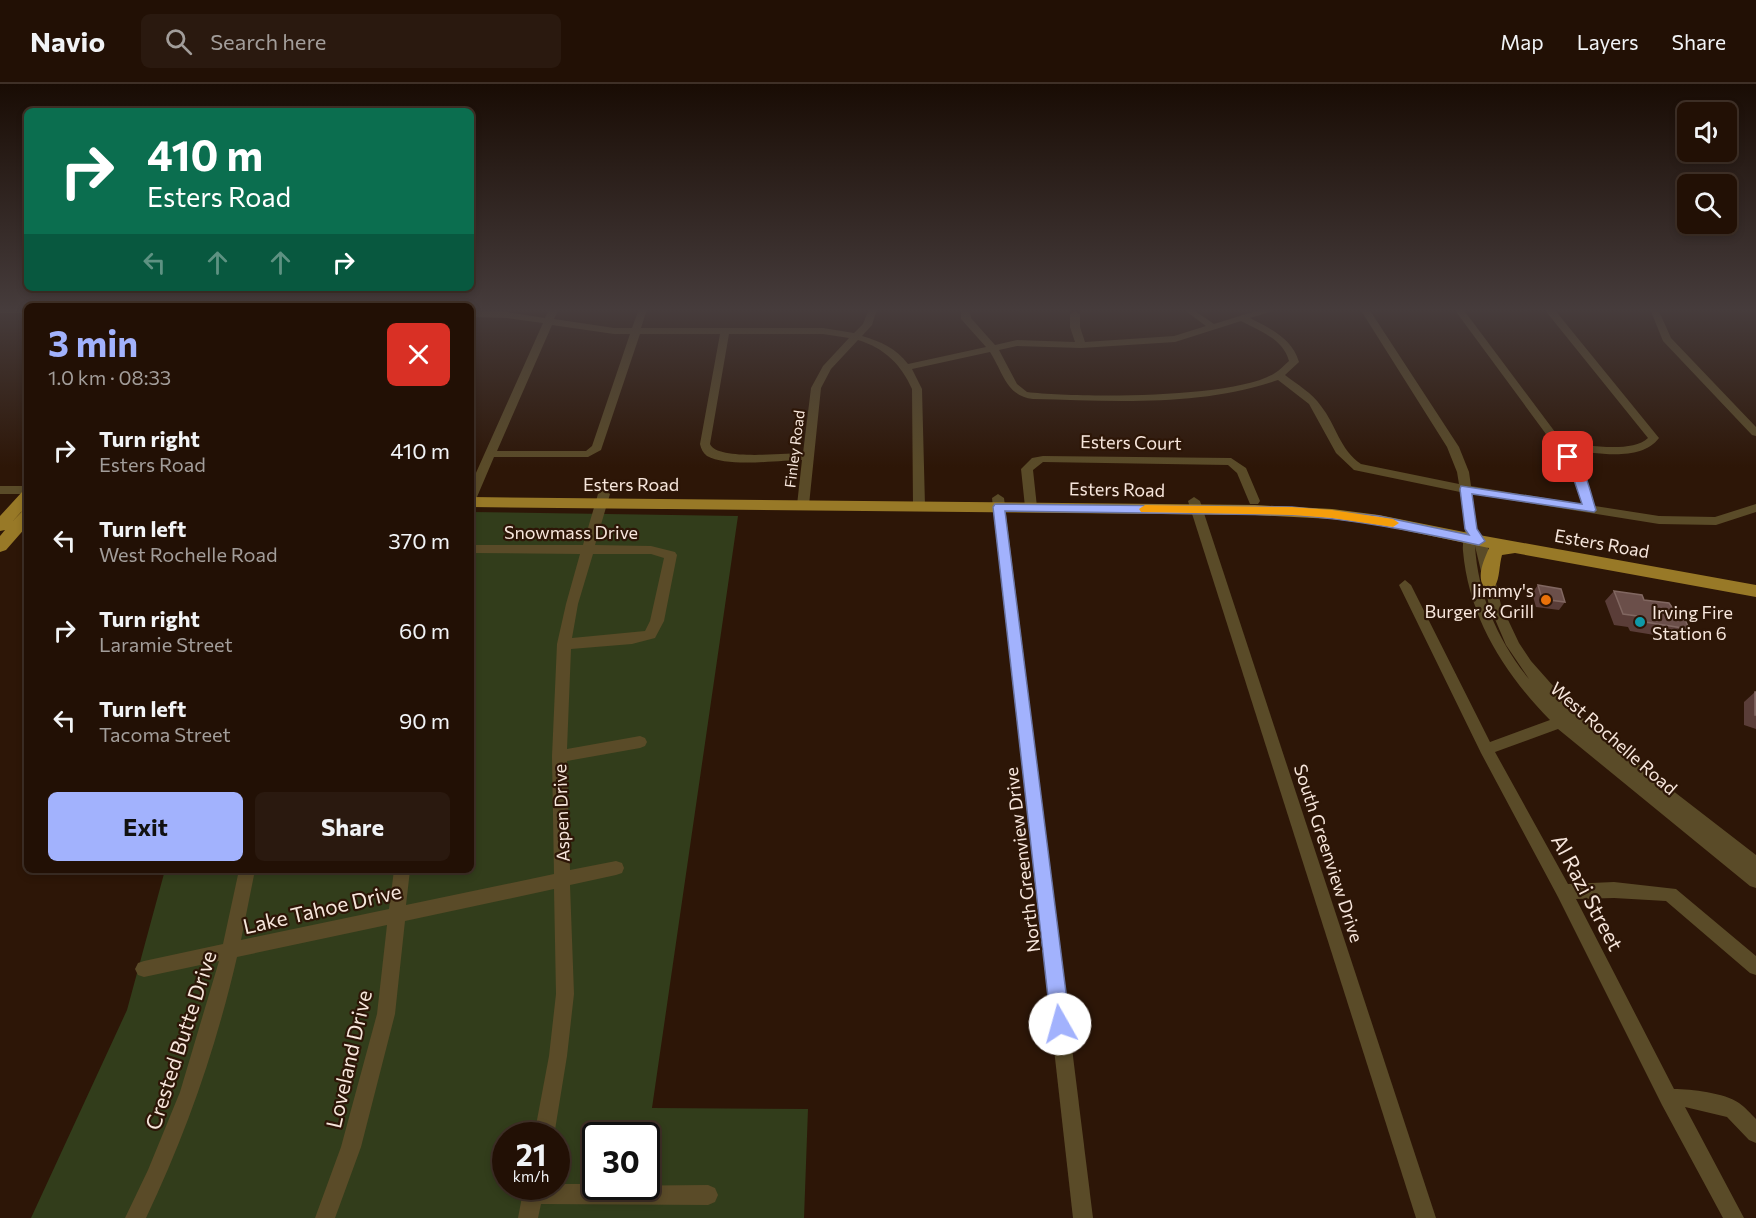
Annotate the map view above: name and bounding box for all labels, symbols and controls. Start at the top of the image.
search box [141,14,561,68]
text: Navio [30,24,105,58]
icon: search [162,25,195,58]
text: Search here [210,28,326,55]
text: Map [1500,29,1544,54]
text: Layers [1577,29,1639,54]
text: Share [1672,29,1726,54]
map controls [1677,102,1737,234]
button: sound [1677,102,1737,162]
text: 410 m [147,128,263,180]
icon: right [48,132,126,210]
button: search [1677,174,1737,234]
text: Esters Road [147,180,291,213]
icon: left [138,246,171,279]
icon: ahead [201,246,234,279]
icon: ahead [264,246,297,279]
icon: right [327,246,360,279]
text: 3 min [48,320,138,364]
button: close [387,323,450,386]
text: 1.0 km · 08:33 [48,365,171,389]
street label: Finley Road [780,409,808,489]
text: Turn right [99,425,200,452]
street label: Esters Court [1080,430,1182,454]
pin [1542,431,1593,482]
icon: right [48,434,81,467]
text: 410 m [390,437,450,464]
icon: arrive [1551,440,1584,473]
text: Esters Road [99,452,206,476]
street label: Esters Road [583,473,679,495]
street label: Esters Road [1069,477,1165,501]
text: Turn left [99,515,186,542]
street label: Snowmass Drive [504,521,638,543]
icon: left [48,524,81,557]
street label: Esters Road [1553,524,1651,562]
text: 370 m [388,527,450,554]
text: West Rochelle Road [99,542,277,566]
place label: Jimmy's Burger & Grill [1425,579,1534,622]
marker: Jimmy's Burger & Grill [1539,593,1553,607]
place label: Irving Fire Station 6 [1652,601,1733,644]
text: Turn right [99,605,200,632]
icon: right [48,614,81,647]
marker: Irving Fire Station 6 [1633,615,1647,629]
text: 60 m [399,617,450,644]
text: Laramie Street [99,632,233,656]
street label: West Rochelle Road [1546,677,1682,799]
text: Turn left [99,695,186,722]
icon: left [48,704,81,737]
text: 90 m [399,707,450,734]
text: Tacoma Street [99,722,231,746]
street label: South Greenview Drive [1290,761,1368,945]
street label: Aspen Drive [548,764,574,862]
street label: North Greenview Drive [1000,766,1044,954]
button: Exit [48,792,243,861]
button: Share [255,792,450,861]
street label: Al Razi Street [1547,830,1629,954]
street label: Lake Tahoe Drive [240,878,404,938]
street label: Crested Butte Drive [139,947,221,1133]
street label: Loveland Drive [320,988,376,1130]
position arrow [1028,992,1092,1056]
speed limit sign: 30 [582,1122,660,1200]
text: 21 [516,1135,546,1172]
text: km/h [513,1167,549,1185]

